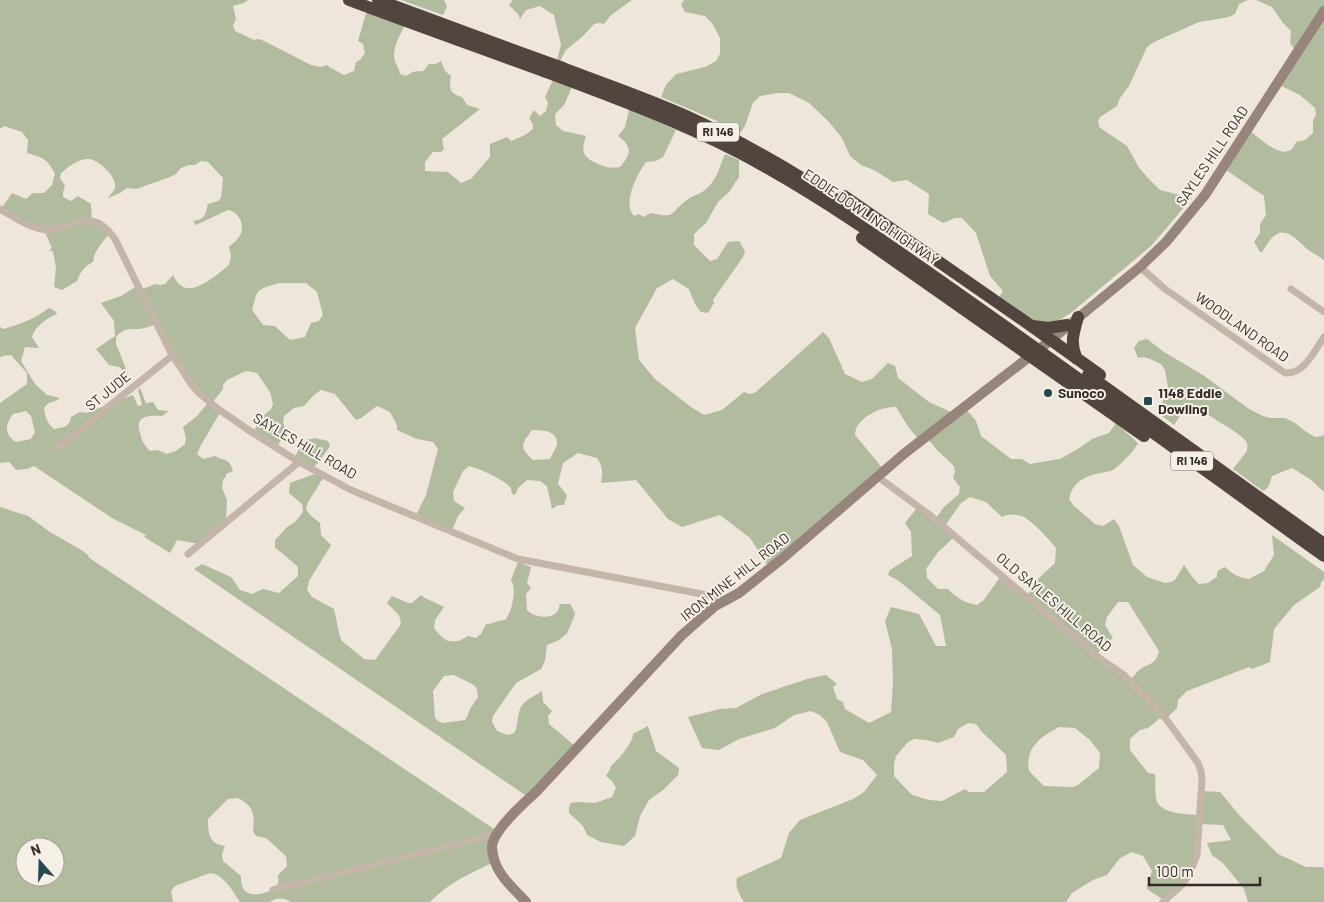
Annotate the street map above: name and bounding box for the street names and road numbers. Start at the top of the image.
street label: SAYLES HILL ROAD [1172,103,1251,209]
road number: RI 146 [697,122,739,142]
street label: EDDIE DOWLING HIGHWAY [800,165,942,268]
street label: WOODLAND ROAD [1192,288,1292,365]
street label: ST JUDE [82,367,134,414]
street label: SAYLES HILL ROAD [250,409,360,482]
road number: RI 146 [1171,452,1213,471]
street label: IRON MINE HILL ROAD [677,529,792,624]
street label: OLD SAYLES HILL ROAD [993,548,1115,655]

